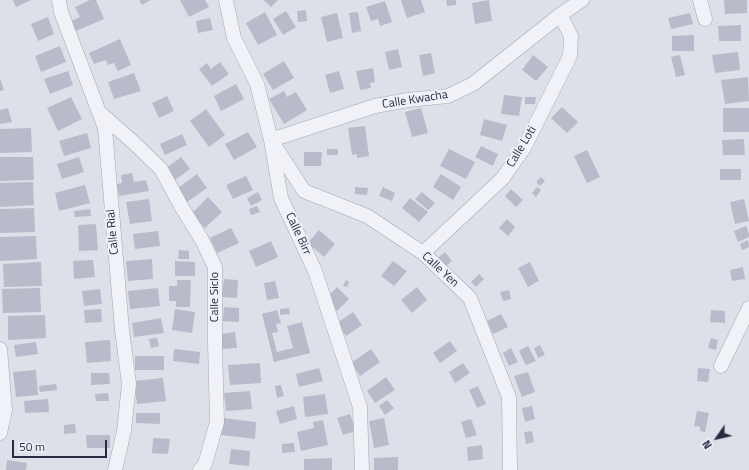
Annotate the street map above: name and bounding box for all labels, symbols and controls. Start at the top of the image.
street label: Calle Kwacha [381,88,449,112]
street label: Calle Loti [504,124,540,170]
street label: Calle Rial [104,209,122,255]
street label: Calle Birr [282,211,314,257]
street label: Calle Yen [419,249,461,291]
street label: Calle Siclo [208,272,222,322]
north arrow [697,418,737,458]
scale bar [14,432,109,458]
text: 50 m [19,437,45,456]
text: N [698,437,716,452]

